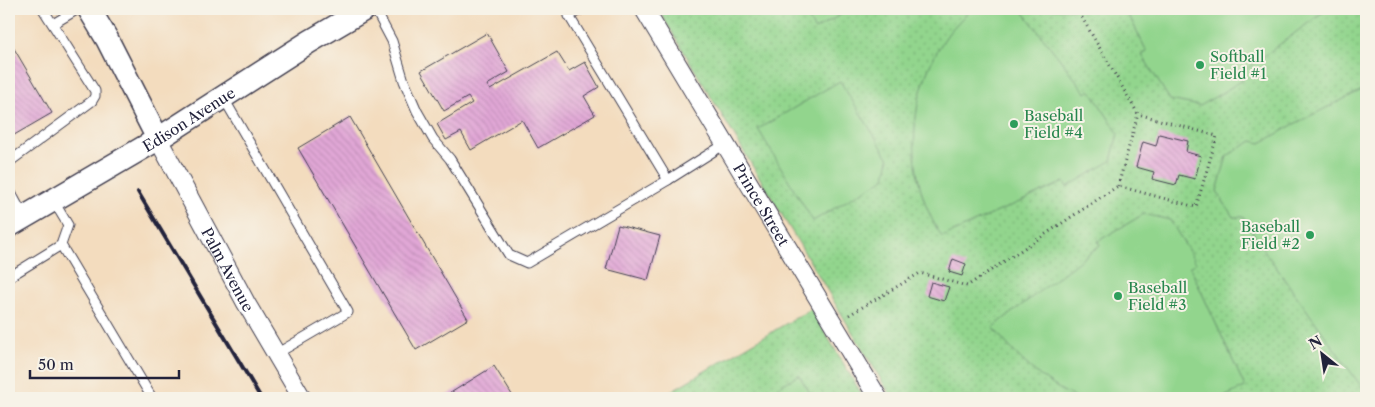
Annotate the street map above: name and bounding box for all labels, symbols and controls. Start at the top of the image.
place label: Softball Field #1 [1210,47,1267,83]
marker: Softball Field #1 [1194,59,1206,71]
street label: Edison Avenue [139,83,238,156]
place label: Baseball Field #4 [1024,106,1084,142]
marker: Baseball Field #4 [1008,118,1020,130]
street label: Prince Street [729,160,794,250]
place label: Baseball Field #2 [1241,217,1301,253]
street label: Palm Avenue [198,224,258,315]
marker: Baseball Field #2 [1304,229,1316,241]
place label: Baseball Field #3 [1128,278,1188,314]
marker: Baseball Field #3 [1112,290,1124,302]
north arrow [1298,330,1348,380]
text: N [1306,332,1325,354]
scale bar [30,347,179,379]
text: 50 m [38,355,74,374]

